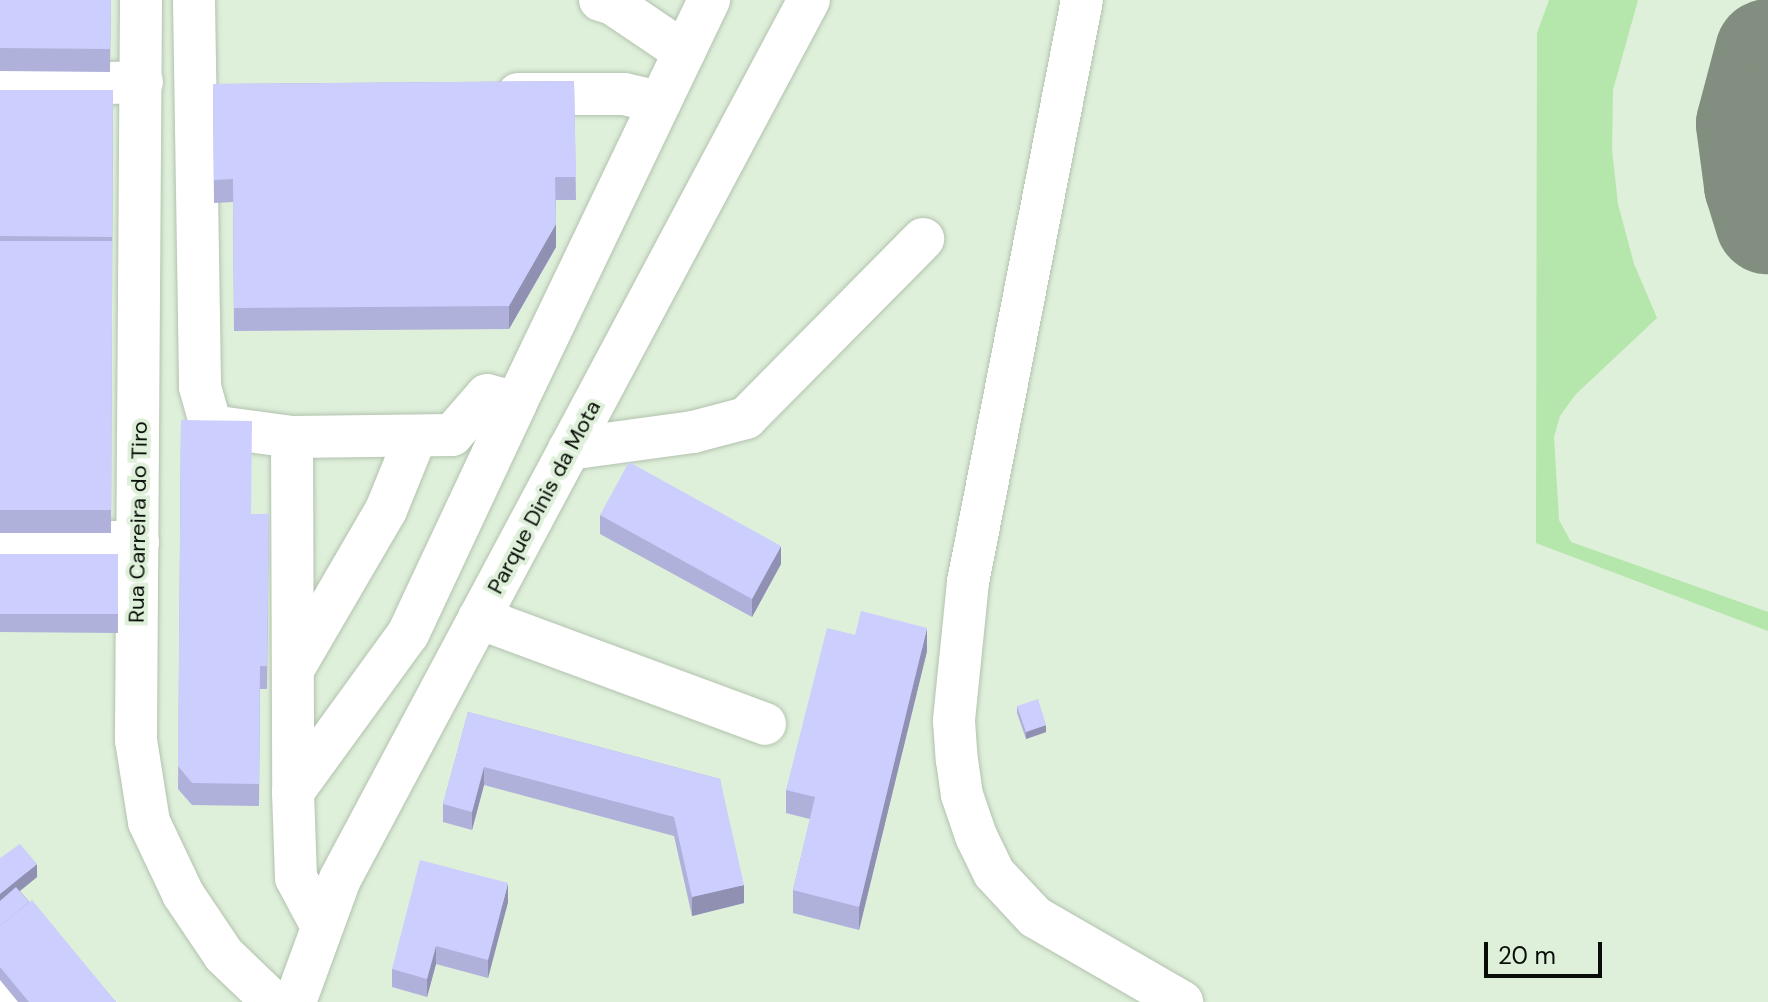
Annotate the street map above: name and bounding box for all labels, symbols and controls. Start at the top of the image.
street label: Parque Dinis da Mota [482,396,606,598]
street label: Rua Carreira do Tiro [123,421,153,623]
scale bar [1488,926,1606,976]
text: 20 m [1498,940,1556,971]

